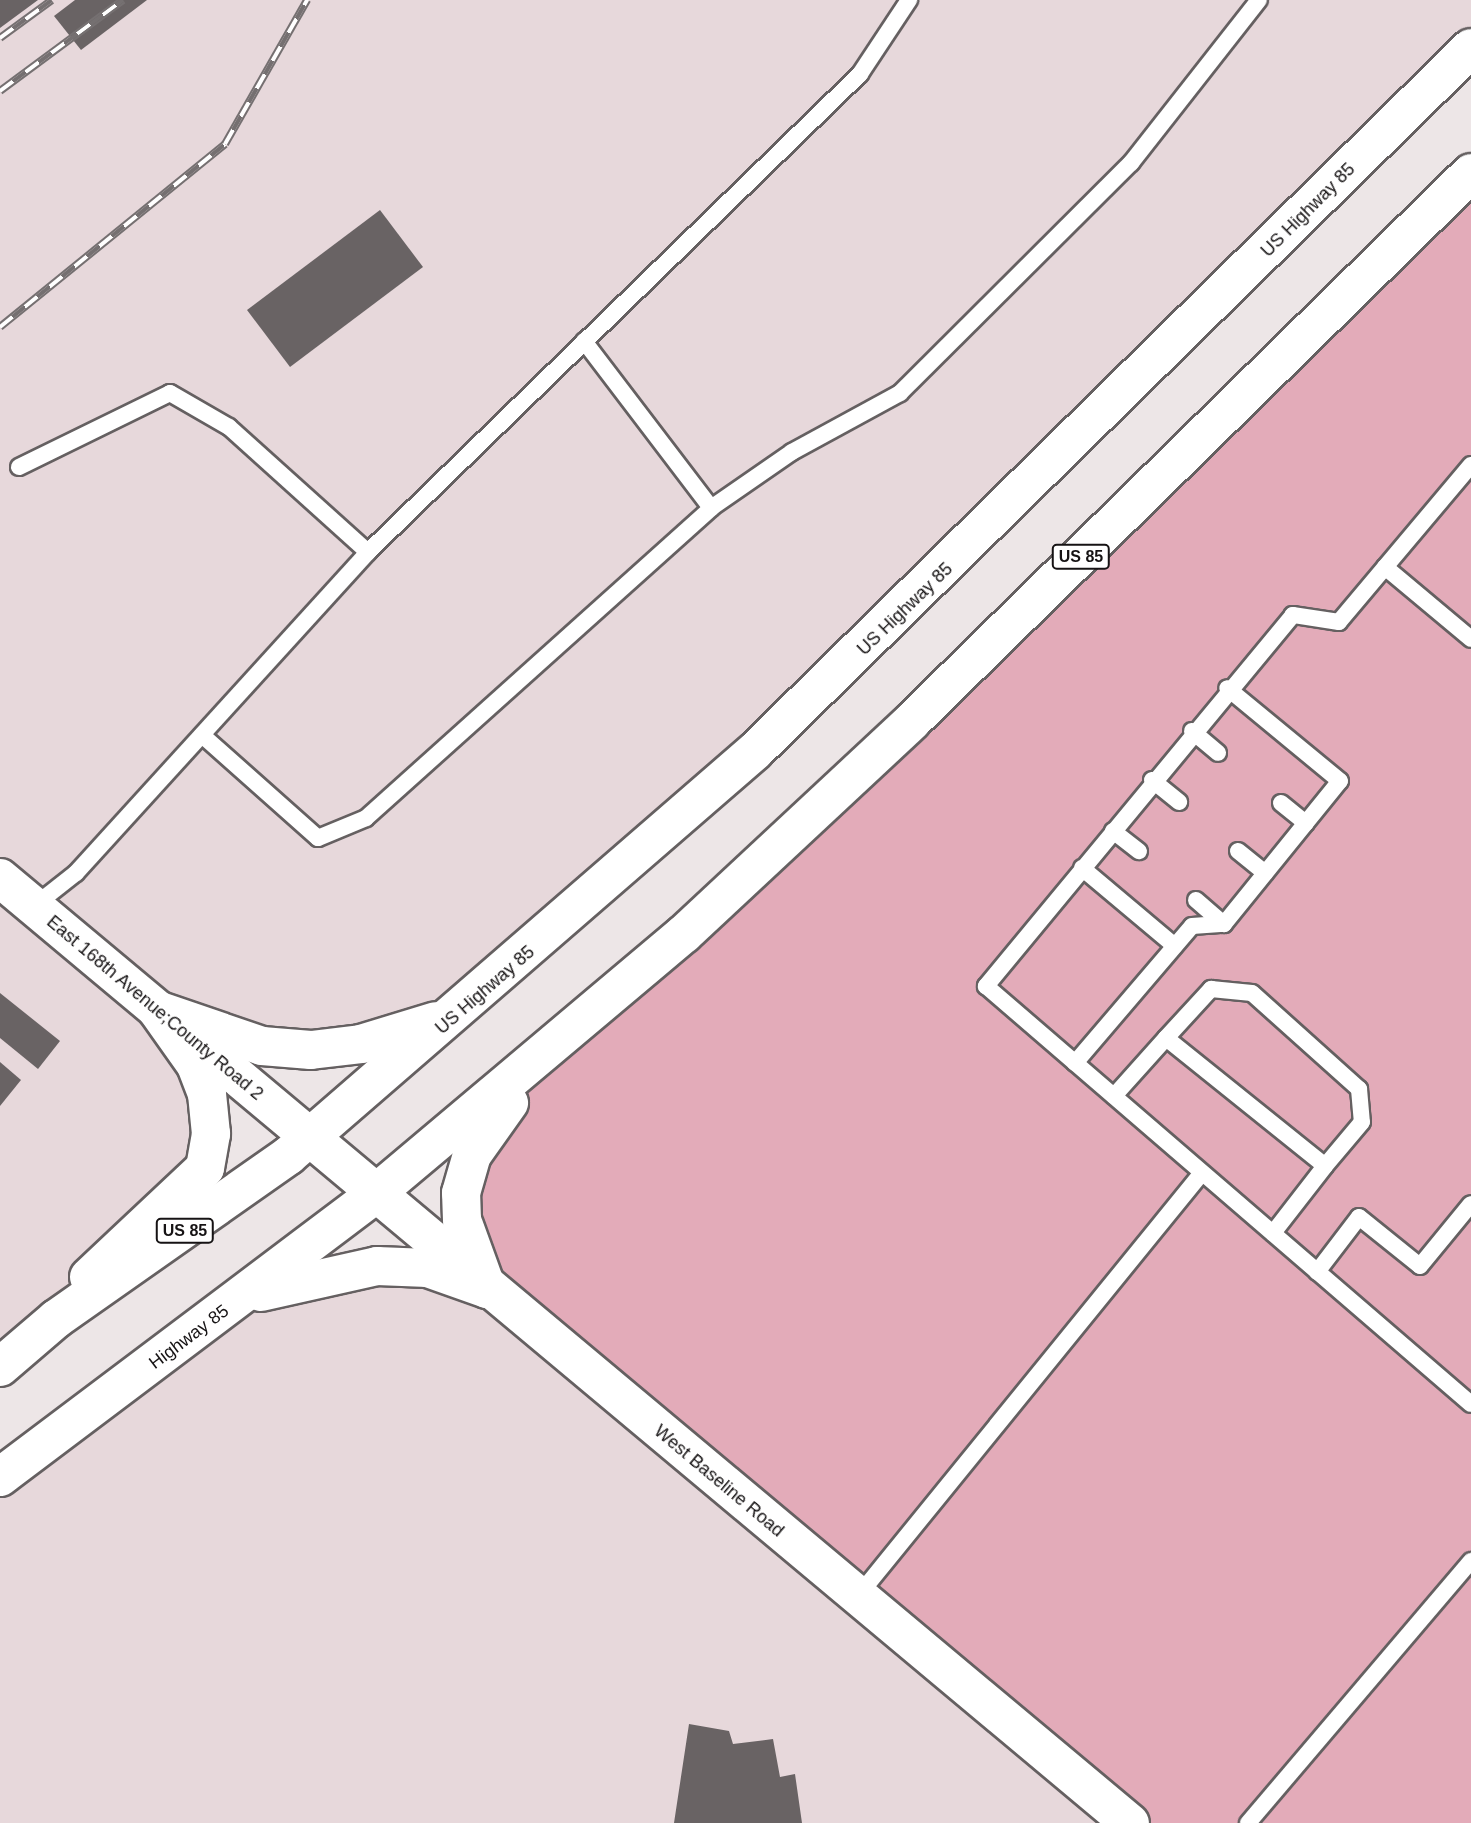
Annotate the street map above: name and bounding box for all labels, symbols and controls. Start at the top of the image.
street label: US Highway 85 [1257,159,1359,261]
road number: US 85 [1051,544,1111,570]
street label: US Highway 85 [853,558,957,660]
street label: East 168th Avenue;County Road 2 [42,911,268,1105]
street label: US Highway 85 [431,941,539,1039]
road number: US 85 [155,1218,215,1244]
street label: Highway 85 [145,1300,233,1374]
street label: West Baseline Road [650,1420,788,1542]

